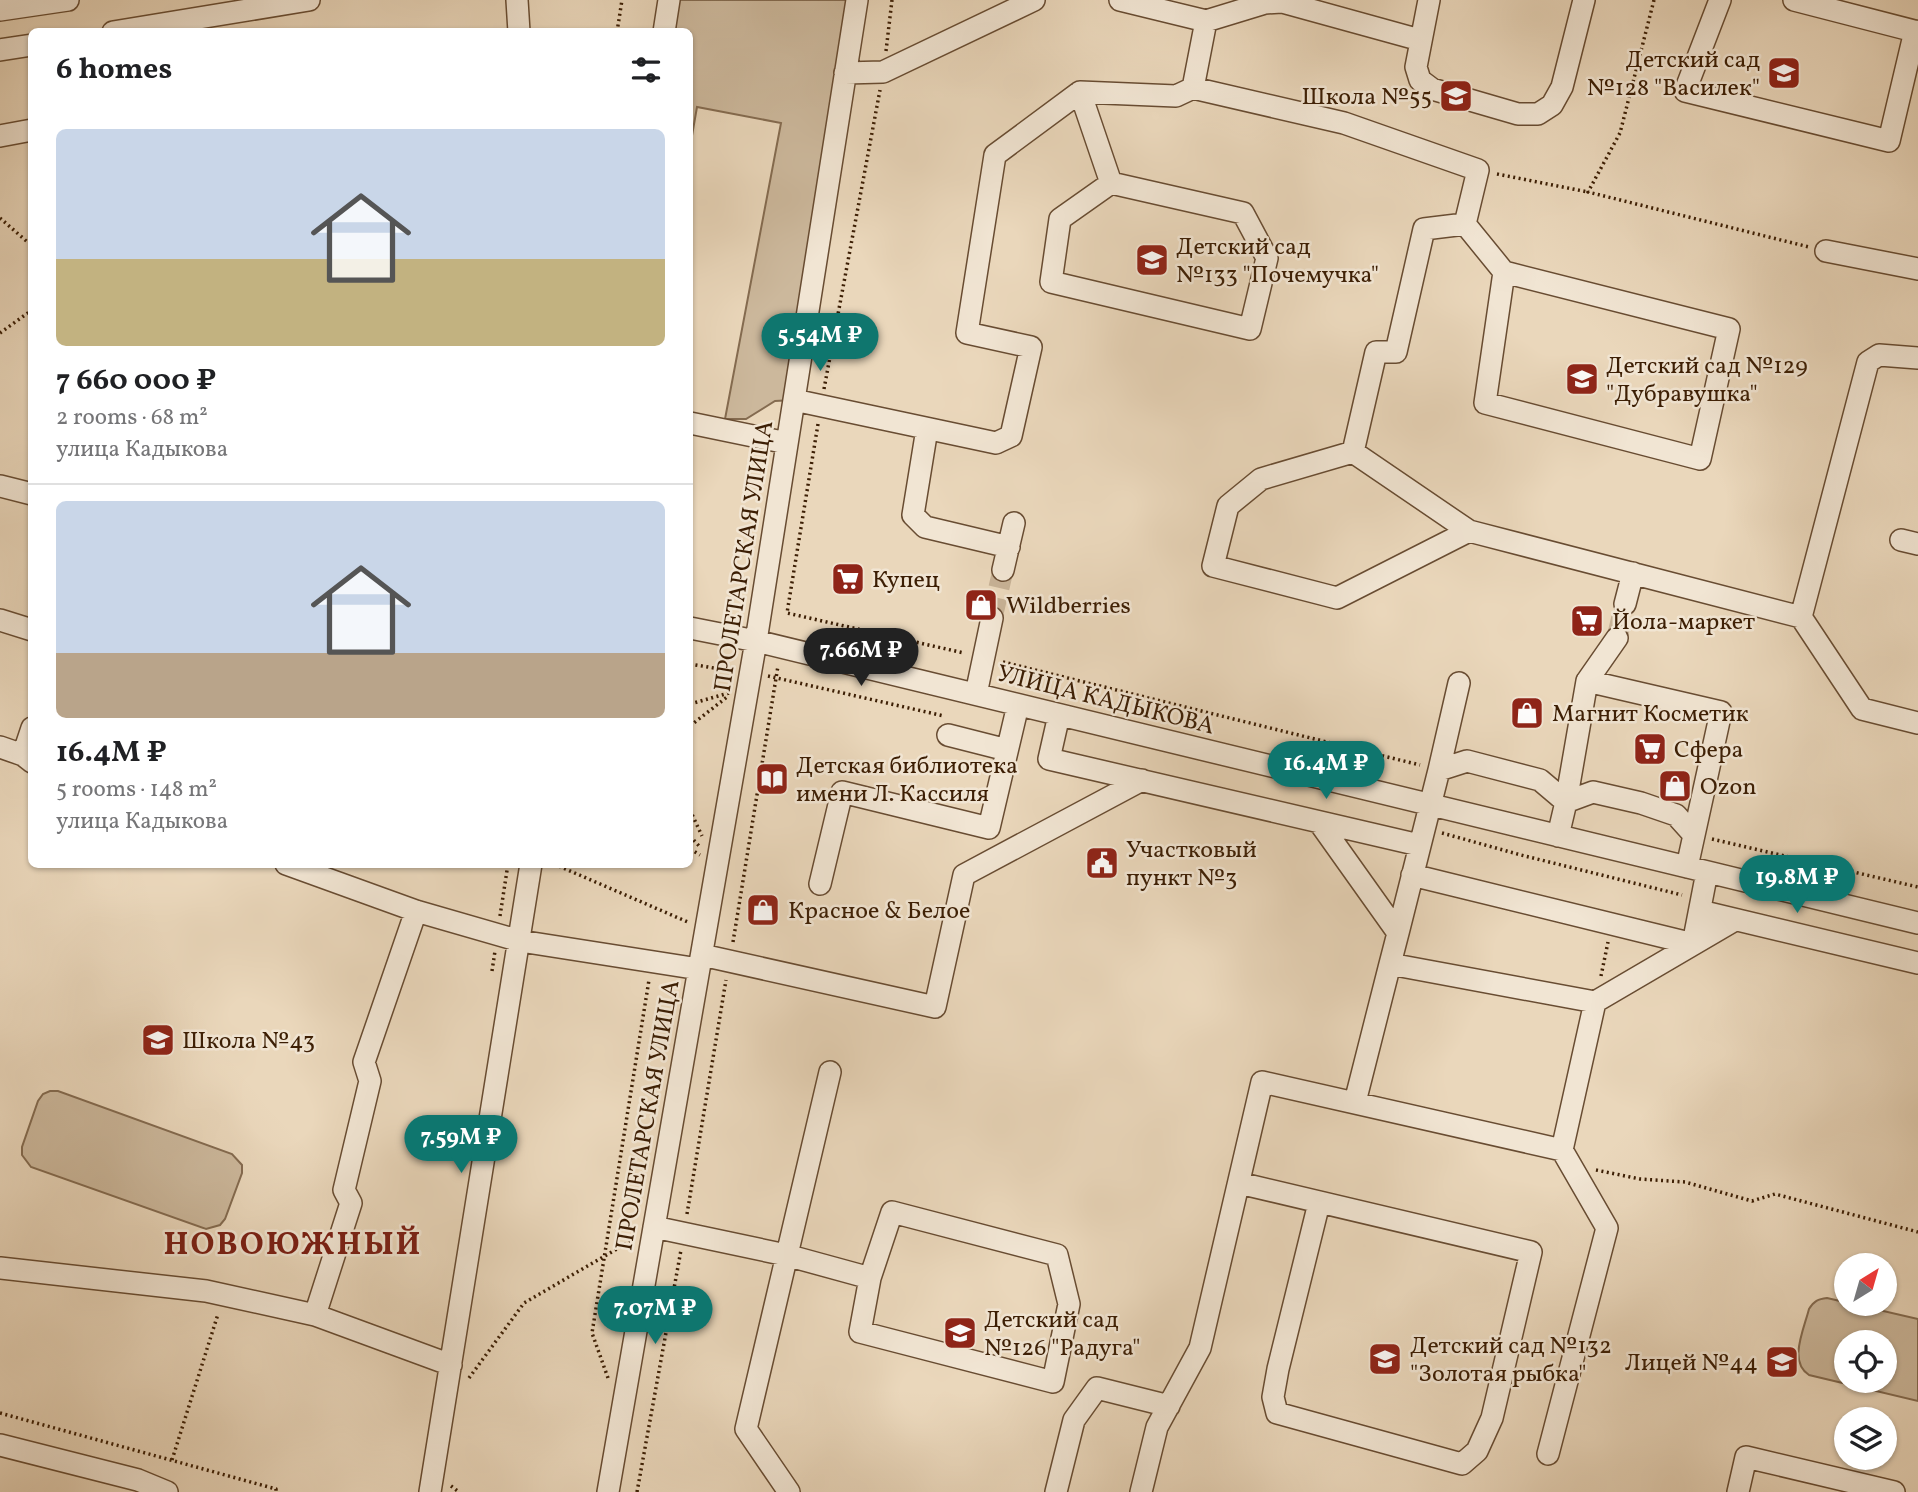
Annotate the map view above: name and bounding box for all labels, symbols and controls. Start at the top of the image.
place label: Детский сад №128 "Василек" [1587,44,1760,106]
text: 6 homes [56,49,172,91]
icon: filters [627,51,665,89]
school or university icon: Детский сад №128 "Василек" [1765,54,1803,92]
school or university icon: Школа №55 [1437,77,1475,115]
place label: Школа №55 [1302,81,1432,115]
icon: home [298,175,424,301]
place label: Детский сад №133 "Почемучка" [1176,231,1379,293]
school or university icon: Детский сад №133 "Почемучка" [1133,241,1171,279]
pin: 5.54M ₽ [755,314,885,373]
text: 5.54M ₽ [778,320,862,352]
place label: Детский сад №129 "Дубравушка" [1606,350,1808,412]
text: 7 660 000 ₽ [56,360,216,402]
school or university icon: Детский сад №129 "Дубравушка" [1563,360,1601,398]
text: 2 rooms · 68 m² [56,402,208,434]
street label: ПРОЛЕТАРСКАЯ УЛИЦА [707,418,783,694]
text: улица Кадыкова [56,434,228,466]
icon: home [298,547,424,673]
supermarket icon: Купец [829,560,867,598]
place label: Купец [872,564,940,598]
shop icon: Wildberries [962,586,1000,624]
place label: Wildberries [1006,590,1131,624]
supermarket icon: Йола-маркет [1568,602,1606,640]
place label: Йола-маркет [1612,606,1755,640]
pin: 7.66M ₽ [796,628,926,688]
text: 7.66M ₽ [819,635,903,667]
street label: УЛИЦА КАДЫКОВА [993,657,1218,744]
shop icon: Магнит Косметик [1508,694,1546,732]
place label: Магнит Косметик [1552,698,1749,732]
supermarket icon: Сфера [1631,730,1669,768]
text: 16.4M ₽ [56,732,167,774]
place label: Сфера [1674,734,1744,768]
pin: 16.4M ₽ [1261,742,1391,801]
text: 16.4M ₽ [1284,748,1368,780]
place label: Детская библиотека имени Л. Кассиля [796,750,1018,812]
library icon: Детская библиотека имени Л. Кассиля [753,760,791,798]
shop icon: Ozon [1656,767,1694,805]
place label: Ozon [1700,771,1757,805]
text: 5 rooms · 148 m² [56,774,217,806]
text: улица Кадыкова [56,806,228,838]
place label: Участковый пункт №3 [1126,834,1257,896]
public building icon: Участковый пункт №3 [1083,844,1121,882]
pin: 19.8M ₽ [1732,856,1862,915]
text: 19.8M ₽ [1755,862,1839,894]
shop icon: Красное & Белое [744,891,782,929]
place label: Красное & Белое [788,895,970,929]
street label: ПРОЛЕТАРСКАЯ УЛИЦА [608,977,690,1253]
school or university icon: Школа №43 [139,1021,177,1059]
place label: Школа №43 [182,1025,315,1059]
pin: 7.59M ₽ [396,1116,526,1175]
text: 7.59M ₽ [420,1122,502,1154]
district label: НОВОЮЖНЫЙ [163,1224,423,1268]
north arrow [1834,1253,1897,1316]
map controls [1834,1253,1897,1470]
pin: 7.07M ₽ [590,1286,720,1346]
text: 7.07M ₽ [614,1293,696,1325]
place label: Детский сад №126 "Радуга" [984,1304,1141,1366]
school or university icon: Детский сад №126 "Радуга" [941,1314,979,1352]
place label: Детский сад №132 "Золотая рыбка" [1410,1330,1612,1392]
button: locate [1834,1330,1897,1393]
school or university icon: Детский сад №132 "Золотая рыбка" [1366,1340,1404,1378]
school or university icon: Лицей №44 [1763,1343,1801,1381]
place label: Лицей №44 [1625,1347,1758,1381]
button: layers [1834,1407,1897,1470]

